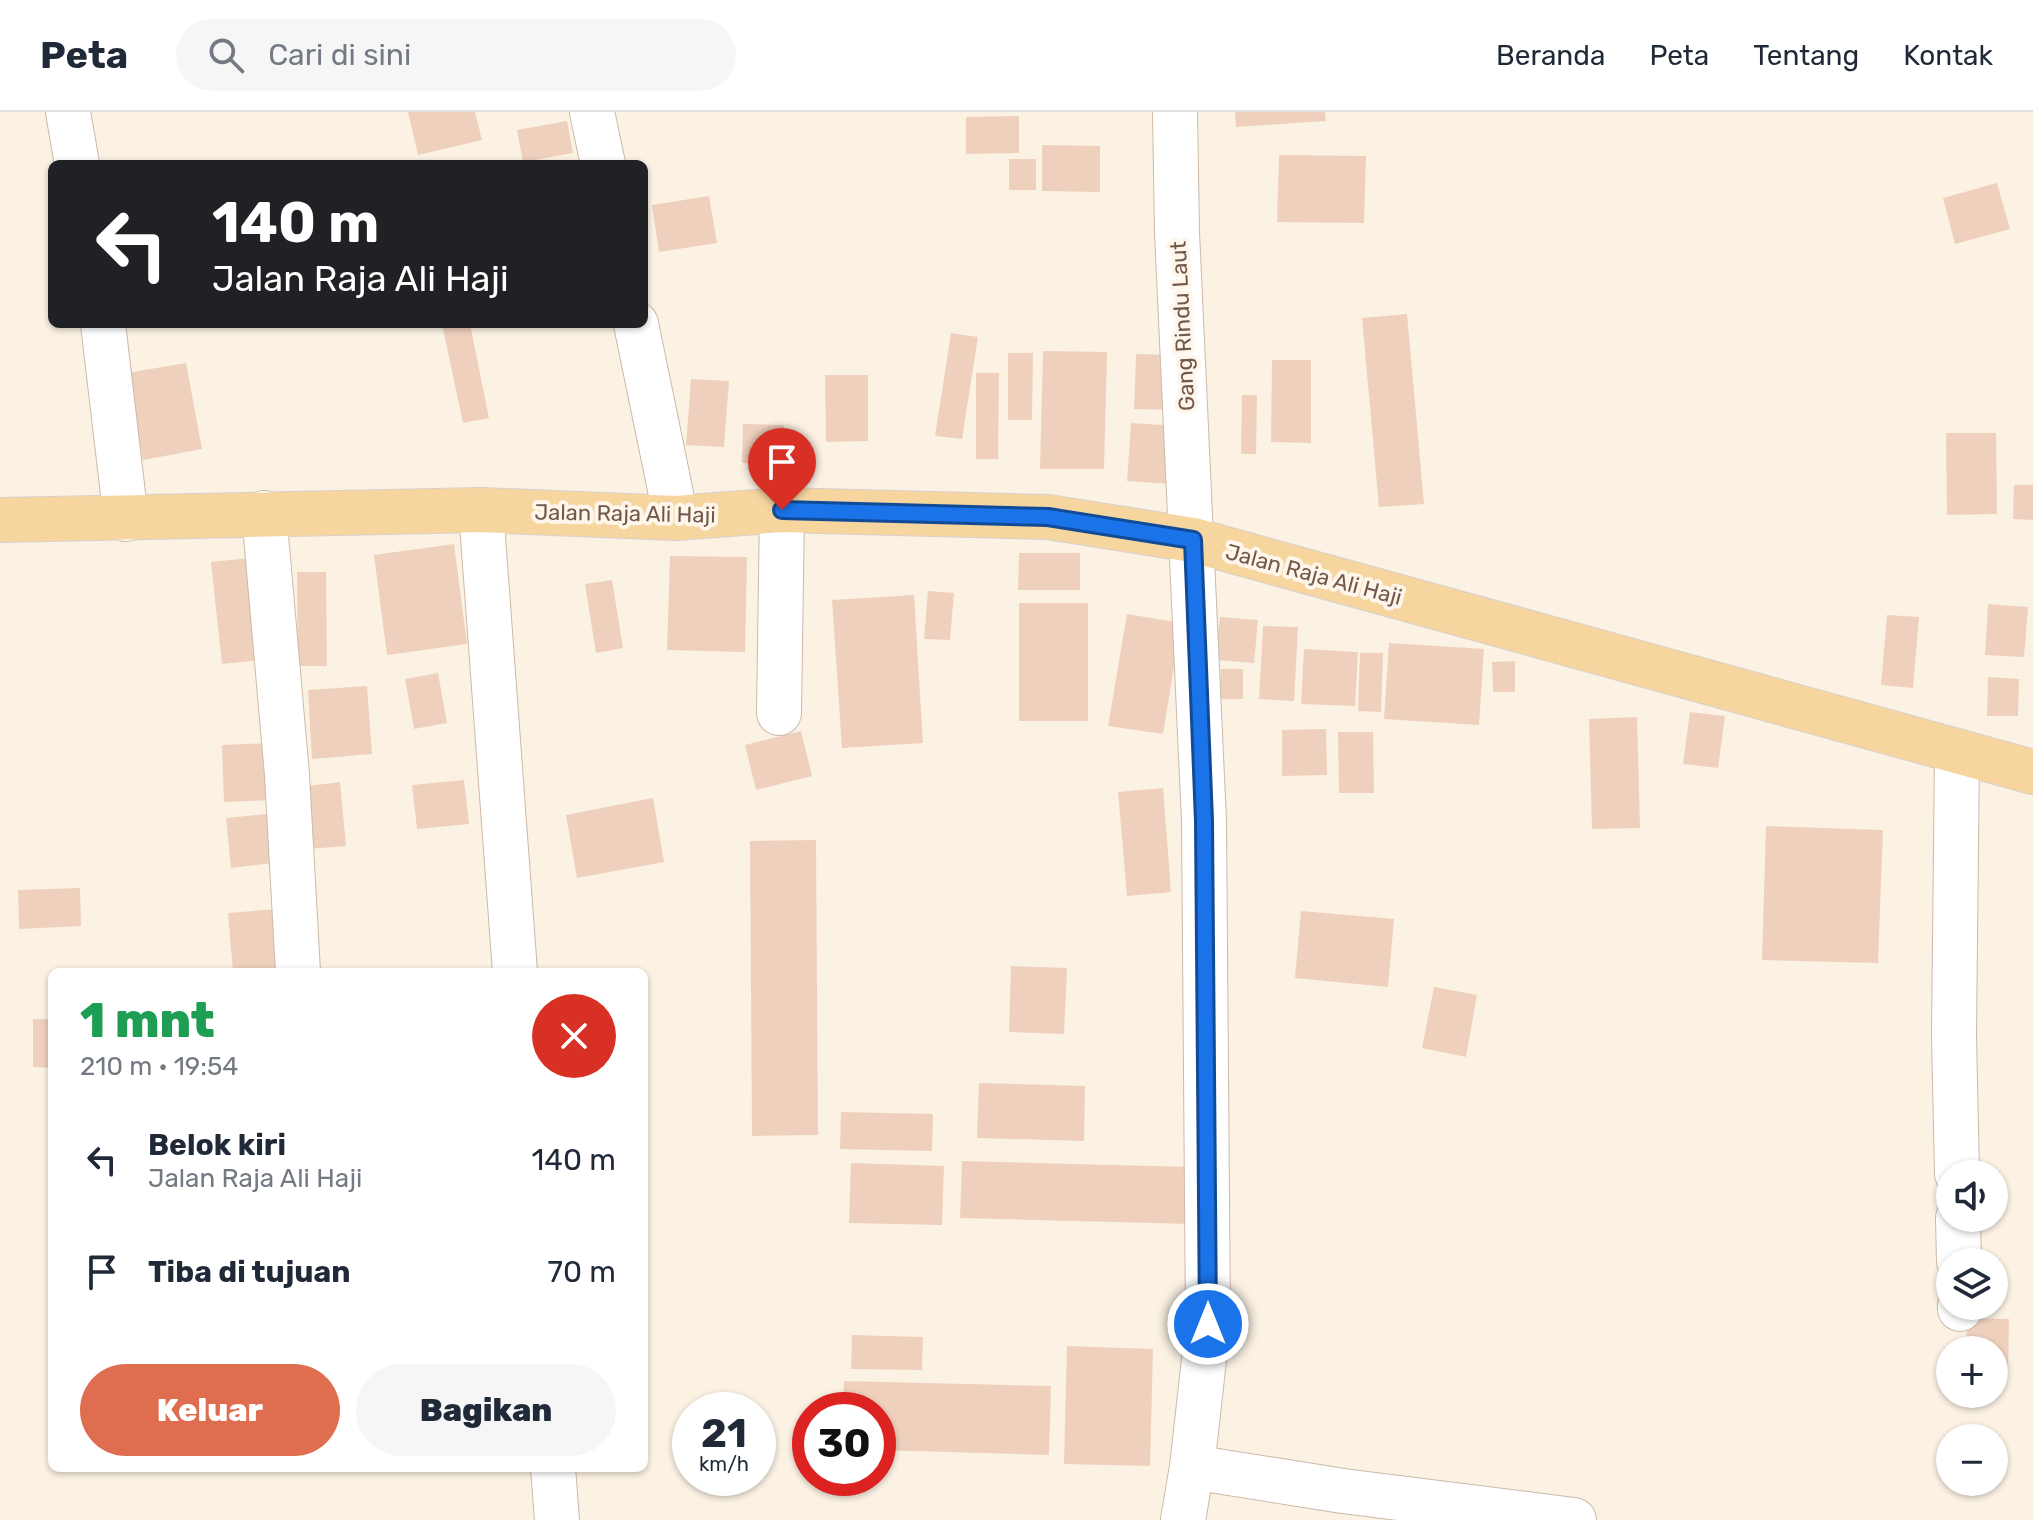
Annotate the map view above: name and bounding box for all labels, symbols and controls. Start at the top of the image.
search box [176,19,736,91]
text: Peta [40,32,128,78]
icon: search [204,33,248,77]
text: Cari di sini [268,37,411,73]
text: Beranda [1496,39,1605,72]
text: Peta [1649,39,1709,72]
text: Tentang [1753,39,1859,72]
text: Kontak [1903,39,1993,72]
text: 140 m [212,190,379,256]
icon: left [80,192,184,296]
street label: Gang Rindu Laut [1165,240,1200,412]
text: Jalan Raja Ali Haji [212,257,509,300]
pin [748,428,816,510]
icon: arrive [760,440,804,484]
street label: Jalan Raja Ali Haji [534,498,716,529]
street label: Jalan Raja Ali Haji [1223,538,1405,611]
text: 1 mnt [80,992,215,1049]
button: close [532,994,616,1078]
text: 210 m · 19:54 [80,1051,239,1082]
text: Belok kiri [148,1127,286,1163]
icon: left [80,1138,124,1182]
text: 140 m [531,1142,616,1178]
map controls [1936,1160,2008,1496]
button: sound [1936,1160,2008,1232]
text: Jalan Raja Ali Haji [148,1163,362,1194]
button: layers [1936,1248,2008,1320]
icon: arrive [80,1250,124,1294]
text: Tiba di tujuan [148,1254,350,1290]
text: 70 m [548,1254,616,1290]
position arrow [1166,1282,1250,1366]
button: + [1936,1336,2008,1408]
button: Keluar [80,1364,340,1456]
button: Bagikan [356,1364,616,1456]
speed limit sign: 30 [792,1392,896,1496]
text: 21 [701,1410,747,1457]
button: − [1936,1424,2008,1496]
text: km/h [699,1452,749,1476]

